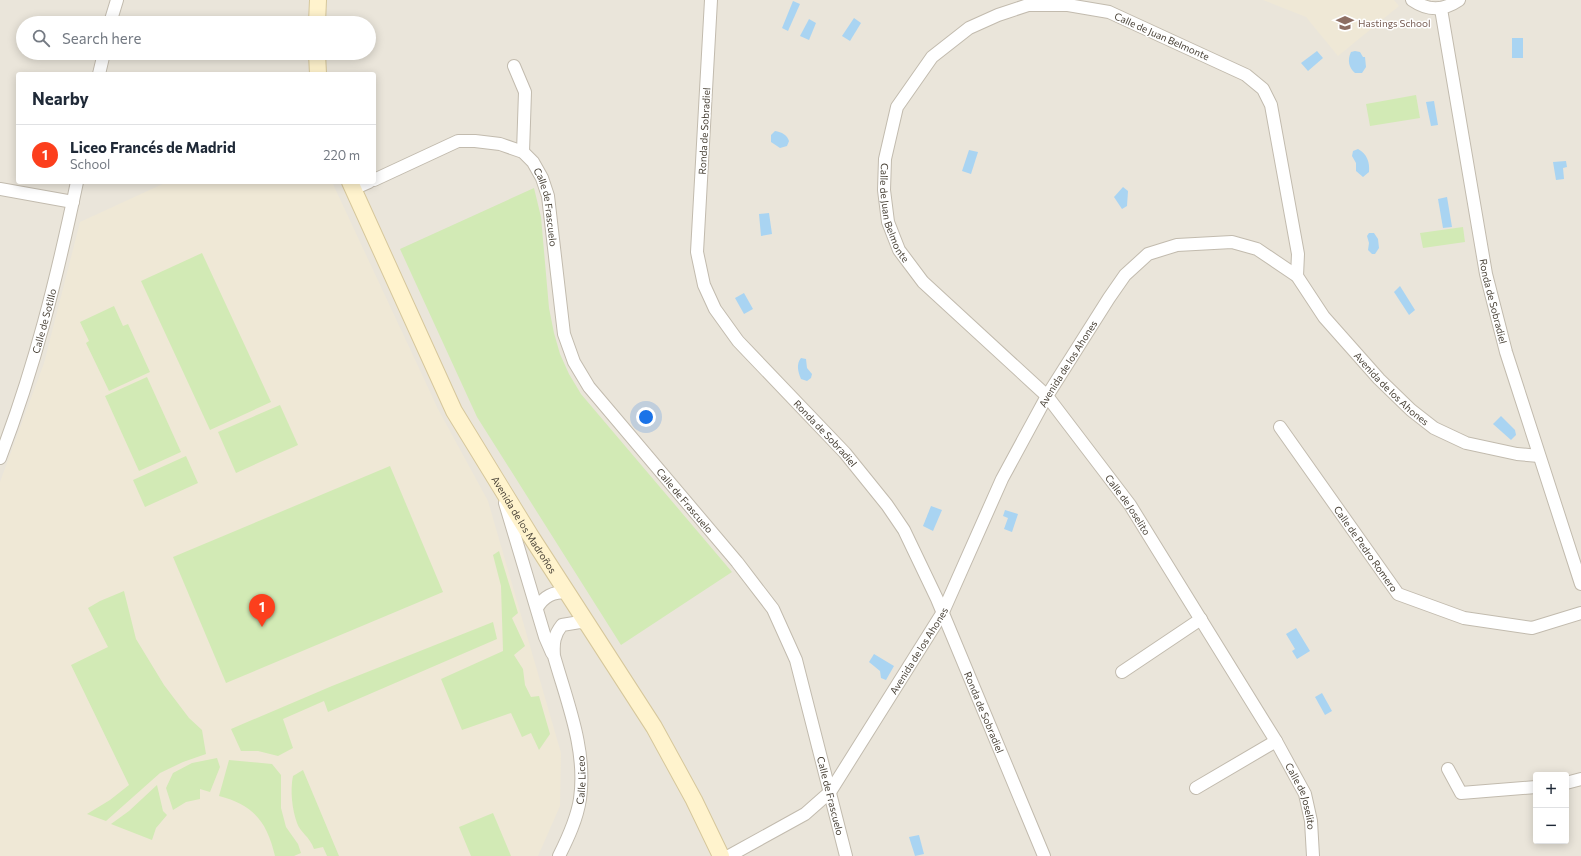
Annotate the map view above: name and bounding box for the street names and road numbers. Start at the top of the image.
street label: Calle de Juan Belmonte [1113,10,1211,62]
street label: Ronda de Sobradiel [696,87,712,175]
street label: Calle de Juan Belmonte [878,163,912,264]
street label: Calle de Frascuelo [531,165,560,247]
street label: Ronda de Sobradiel [1478,258,1510,345]
street label: Calle de Sotillo [29,287,58,355]
street label: Avenida de los Ahones [1036,318,1100,409]
street label: Avenida de los Ahones [1352,349,1432,428]
street label: Ronda de Sobradiel [791,397,860,469]
street label: Calle de Frascuelo [654,466,716,535]
street label: Calle de Joselito [1103,472,1153,537]
street label: Avenida de los Madroños [489,474,559,576]
street label: Calle de Pedro Romero [1332,503,1400,594]
street label: Avenida de los Ahones [887,605,950,696]
street label: Ronda de Sobradiel [962,670,1006,755]
street label: Calle Liceo [573,755,587,805]
street label: Calle de Frascuelo [815,755,846,837]
street label: Calle de Joselito [1283,761,1317,830]

